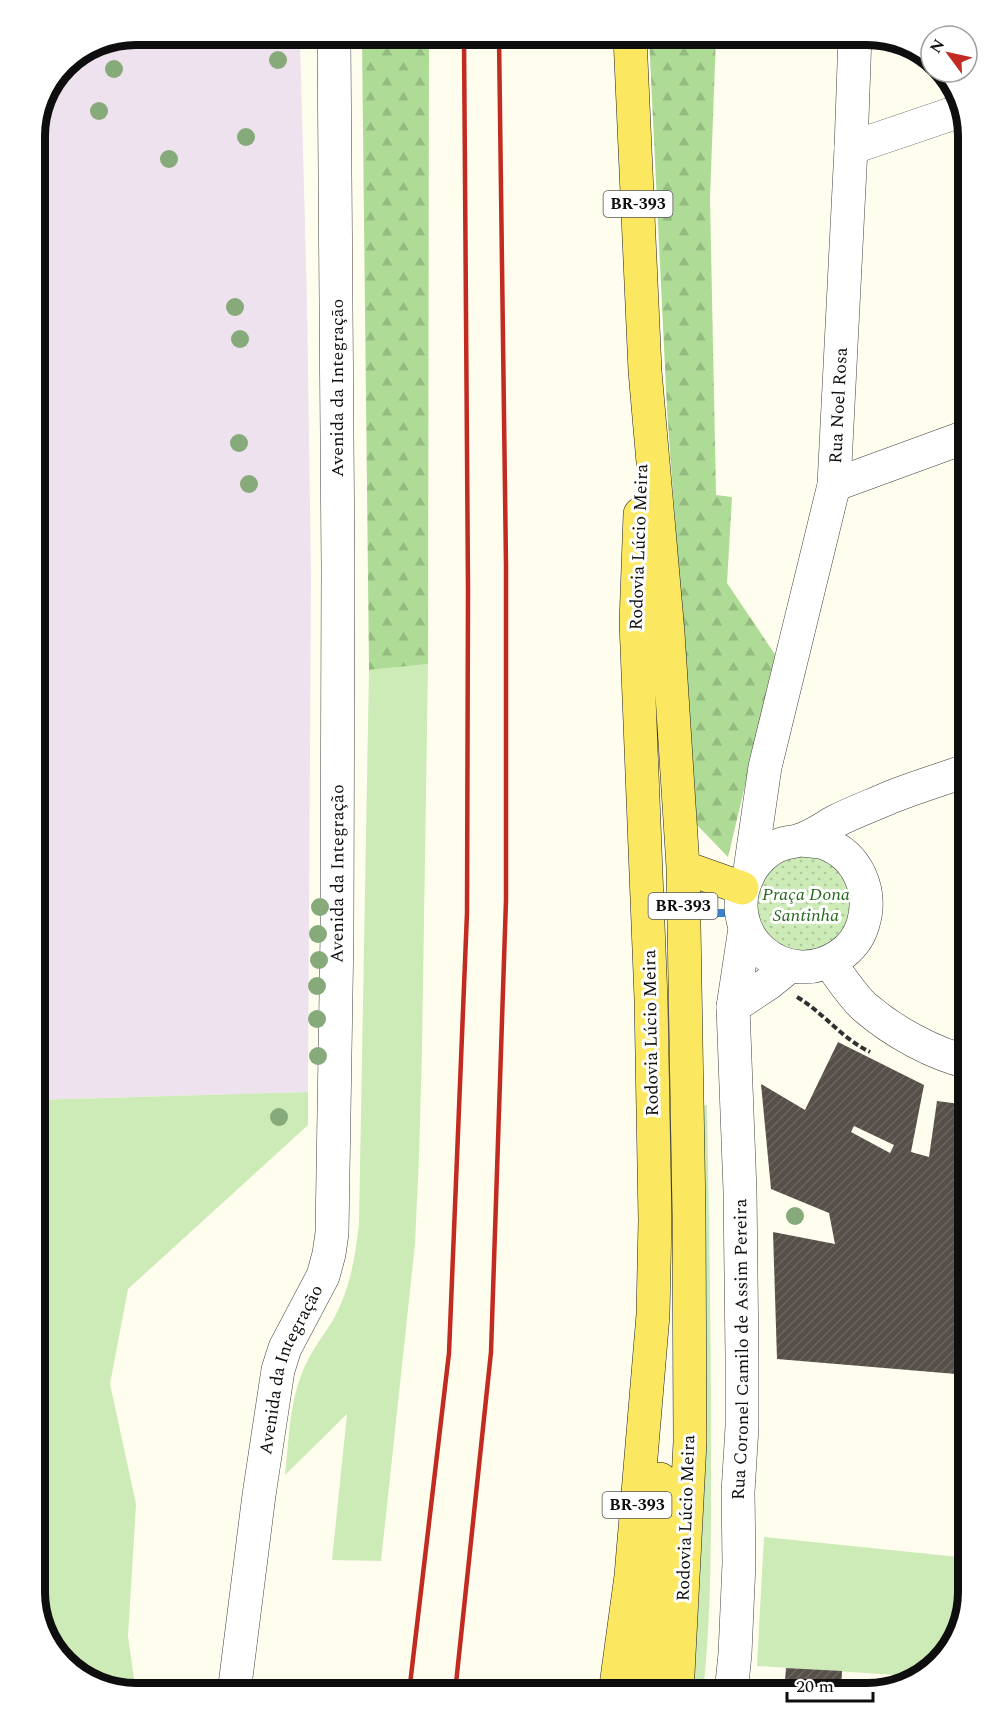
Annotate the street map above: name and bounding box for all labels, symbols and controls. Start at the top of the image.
north arrow [919,24,979,84]
text: N [924,34,951,58]
road number: BR-393 [604,191,672,217]
street label: Avenida da Integração [324,299,351,477]
street label: Rua Noel Rosa [822,347,854,464]
street label: Rodovia Lúcio Meira [623,463,655,631]
street label: Avenida da Integração [323,784,351,963]
park label: Praça Dona Santinha [762,881,850,929]
road number: BR-393 [648,893,718,919]
street label: Rodovia Lúcio Meira [636,949,666,1117]
street label: Rua Coronel Camilo de Assim Pereira [724,1198,756,1500]
street label: Avenida da Integração [252,1280,330,1456]
street label: Rodovia Lúcio Meira [670,1434,702,1602]
road number: BR-393 [602,1492,672,1518]
scale bar [787,1665,872,1703]
text: 20 m [796,1673,834,1700]

